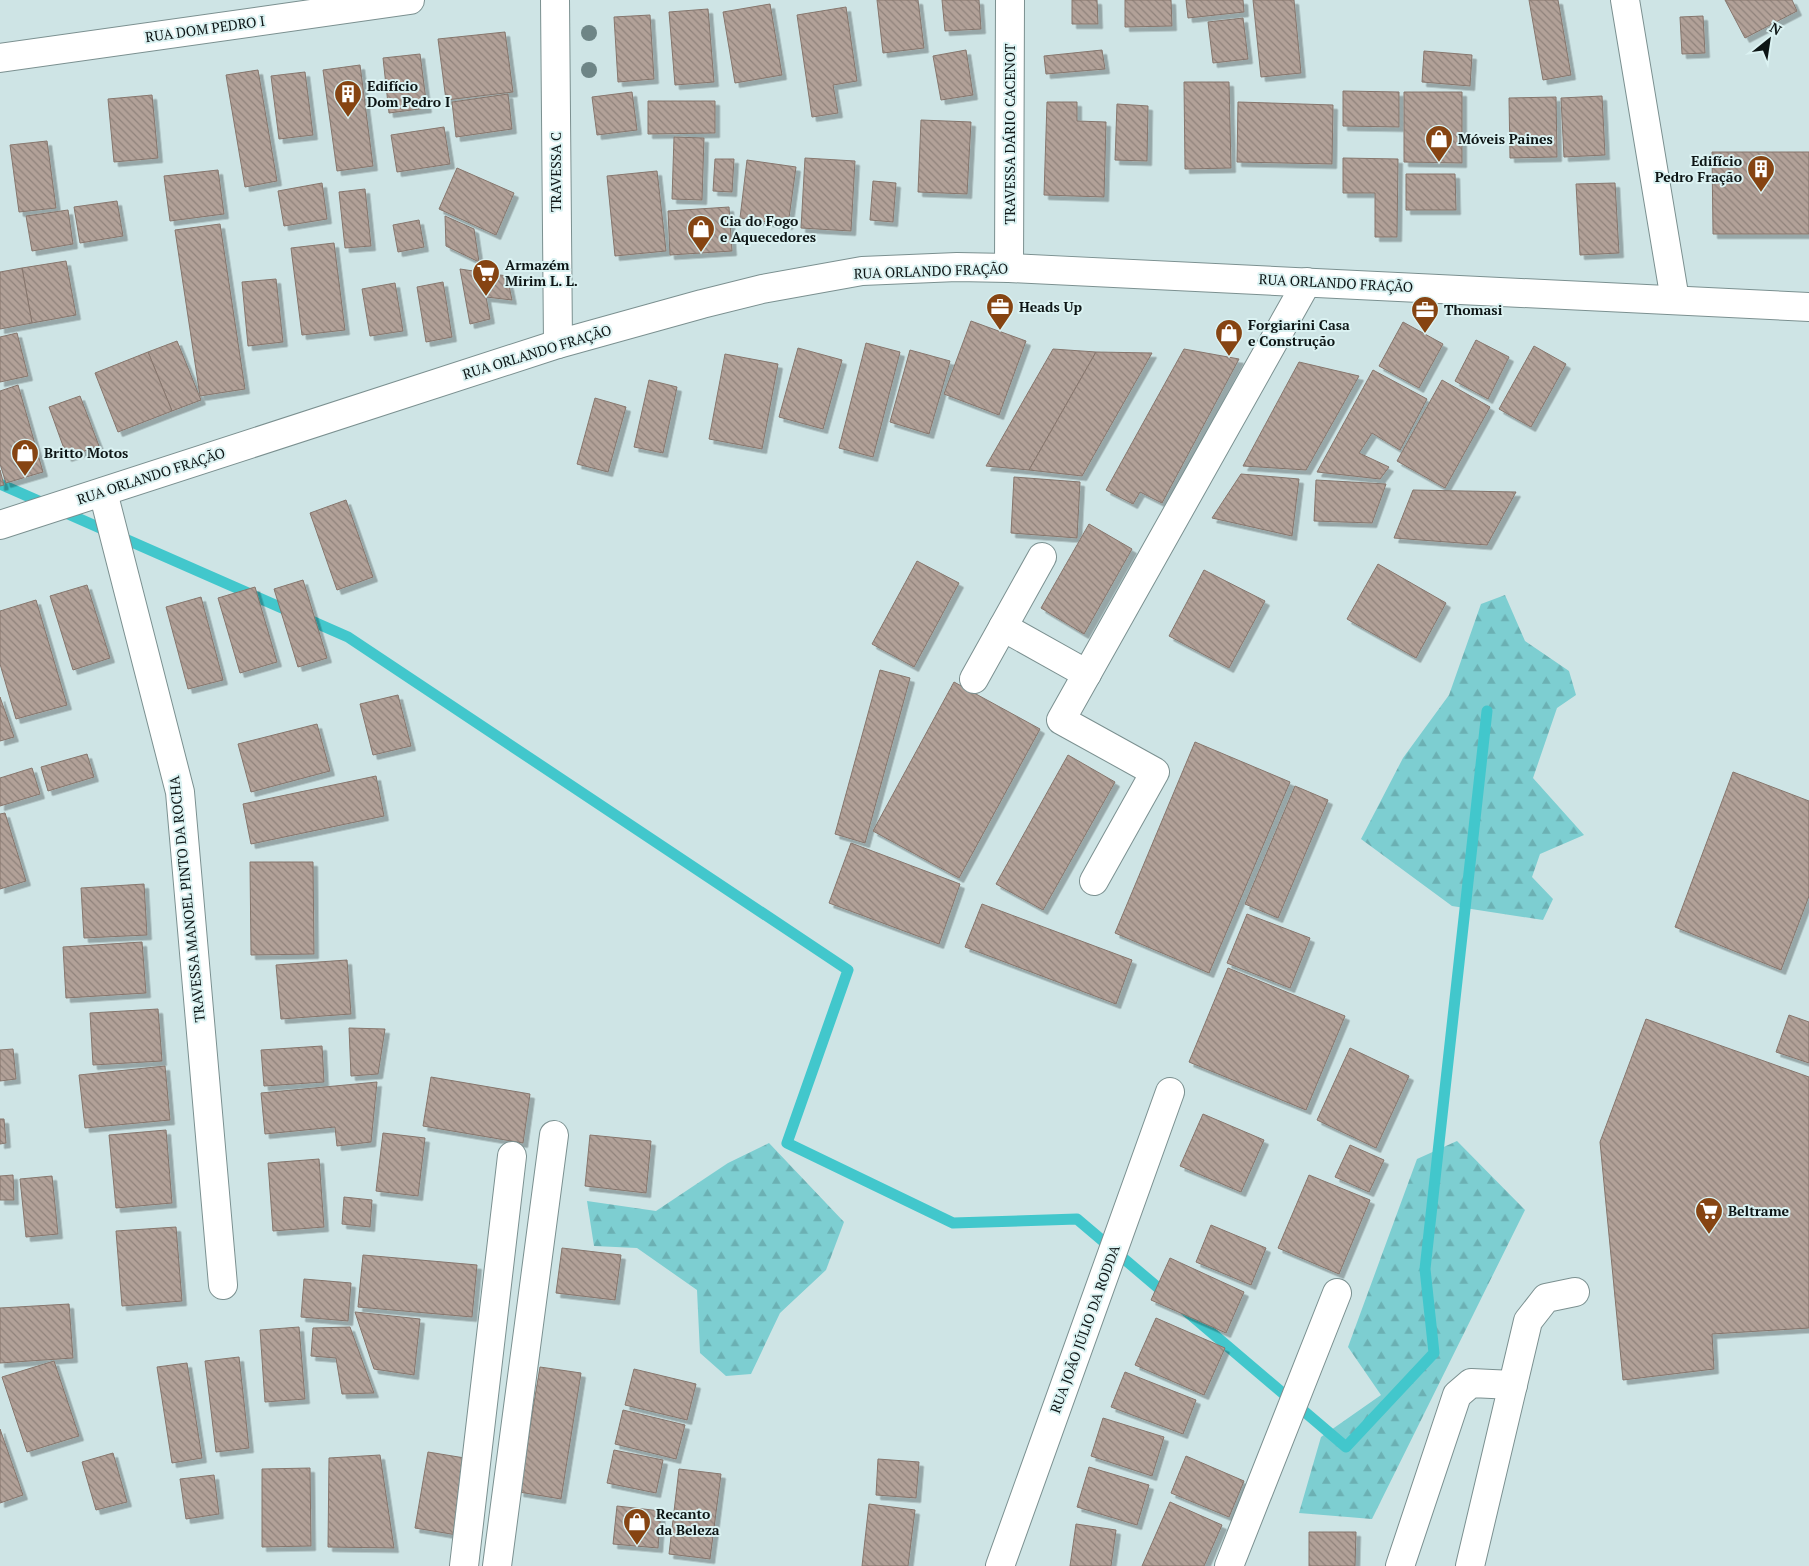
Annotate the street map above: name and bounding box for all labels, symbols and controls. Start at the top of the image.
street label: RUA DOM PEDRO I [144,11,266,46]
north arrow [1744,15,1794,65]
text: N [1766,17,1785,39]
street label: TRAVESSA DÁRIO CACENOT [1000,43,1019,225]
place label: Edifício Dom Pedro I [367,76,450,111]
building icon: Edifício Dom Pedro I [333,79,363,118]
shop icon: Móveis Paines [1424,124,1454,163]
place label: Móveis Paines [1458,129,1553,148]
street label: TRAVESSA C [546,132,565,212]
place label: Edifício Pedro Fração [1655,151,1742,186]
building icon: Edifício Pedro Fração [1746,154,1776,193]
place label: Cia do Fogo e Aquecedores [720,211,816,246]
shop icon: Cia do Fogo e Aquecedores [686,214,716,253]
place label: Armazém Mirim L. L. [505,255,578,290]
supermarket icon: Armazém Mirim L. L. [471,258,501,297]
street label: RUA ORLANDO FRAÇÃO [853,258,1009,283]
street label: RUA ORLANDO FRAÇÃO [1258,269,1414,296]
office icon: Heads Up [985,292,1015,331]
office icon: Thomasi [1410,295,1440,334]
place label: Heads Up [1019,297,1083,316]
place label: Thomasi [1444,300,1503,319]
place label: Forgiarini Casa e Construção [1248,315,1350,350]
shop icon: Forgiarini Casa e Construção [1214,318,1244,357]
street label: RUA ORLANDO FRAÇÃO [460,320,614,383]
shop icon: Britto Motos [10,438,40,477]
place label: Britto Motos [44,443,128,462]
street label: RUA ORLANDO FRAÇÃO [74,443,227,508]
street label: TRAVESSA MANOEL PINTO DA ROCHA [164,774,209,1023]
supermarket icon: Beltrame [1694,1196,1724,1235]
place label: Beltrame [1728,1201,1790,1220]
street label: RUA JOÃO JÚLIO DA RODDA [1045,1242,1124,1416]
place label: Recanto da Beleza [656,1504,720,1539]
shop icon: Recanto da Beleza [622,1507,652,1546]

